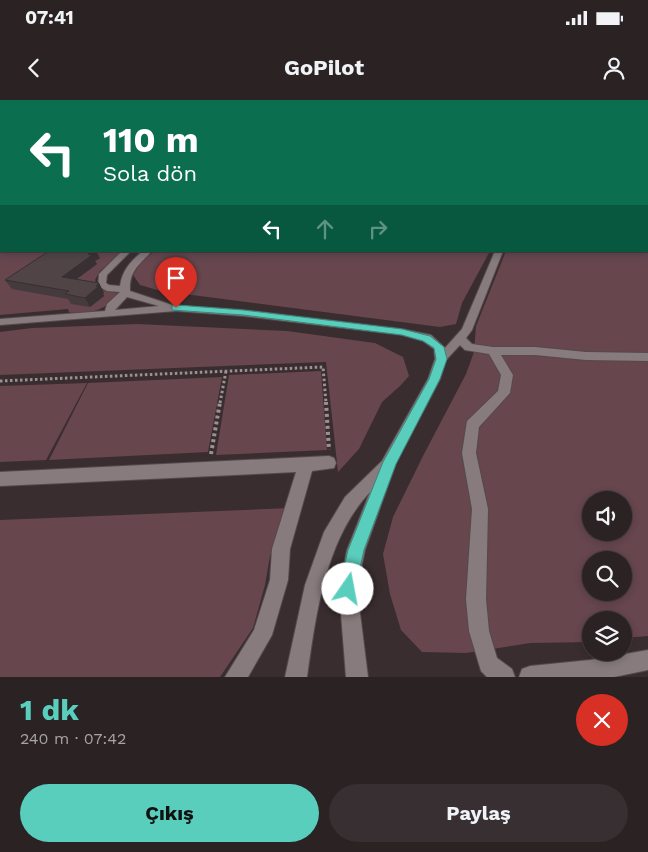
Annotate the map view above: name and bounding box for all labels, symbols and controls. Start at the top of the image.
text: 07:41 [25,6,74,29]
icon: back [20,54,48,82]
icon: person [600,54,628,82]
text: GoPilot [284,55,364,80]
text: 110 m [103,119,199,161]
icon: left [20,120,85,185]
text: Sola dön [103,161,197,186]
icon: left [258,215,286,243]
icon: ahead [311,215,339,243]
icon: right [364,215,392,243]
pin [155,257,197,308]
icon: arrive [162,264,190,292]
map controls [582,491,632,661]
button: sound [582,491,632,541]
button: search [582,551,632,601]
position arrow [321,562,373,614]
button: layers [582,611,632,661]
text: 1 dk [20,692,79,727]
button: close [576,694,628,746]
text: 240 m · 07:42 [20,729,126,748]
button: Çıkış [20,784,319,842]
button: Paylaş [329,784,628,842]

